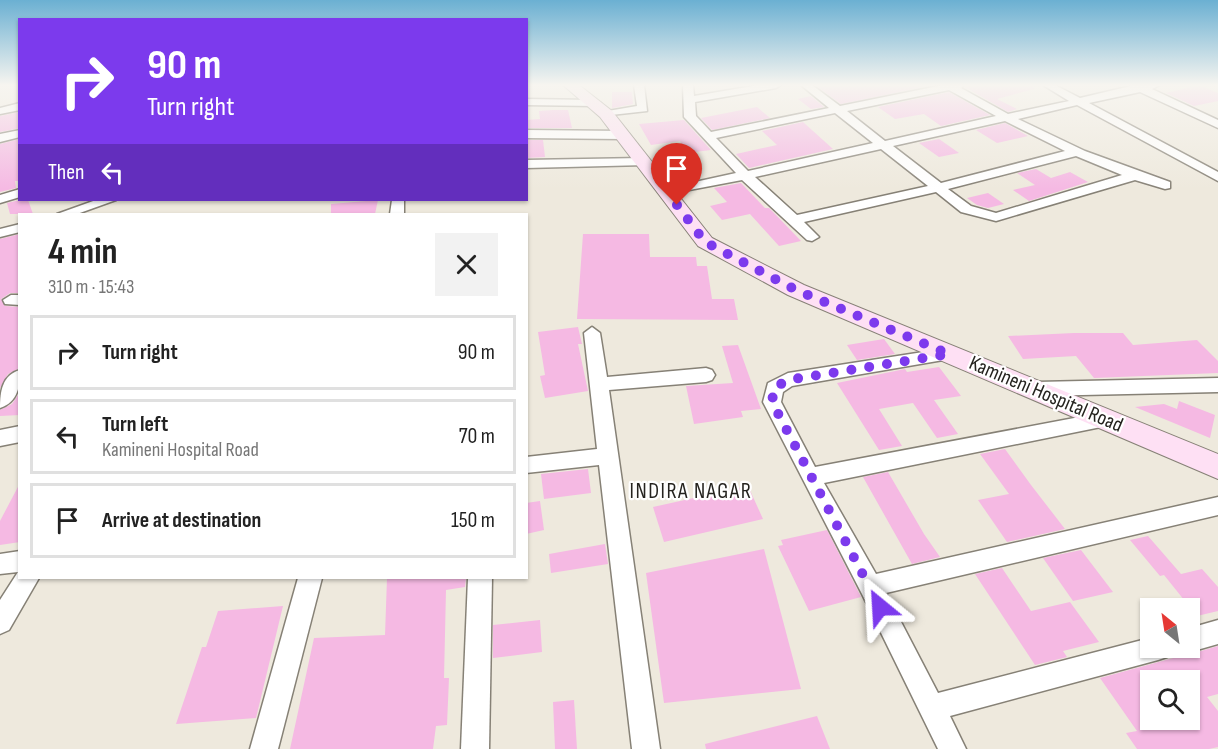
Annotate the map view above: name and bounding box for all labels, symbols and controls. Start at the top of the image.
text: 90 m [147,40,221,91]
icon: right [48,42,126,120]
text: Turn right [147,91,234,123]
pin [651,143,702,205]
icon: arrive [660,152,693,185]
icon: left [96,156,129,189]
text: Then [48,159,84,186]
text: 4 min [48,231,118,274]
button: close [435,233,498,296]
text: 310 m · 15:43 [48,275,134,299]
icon: right [51,336,84,369]
text: Turn right [102,339,178,366]
text: 90 m [458,339,495,366]
street label: Kamineni Hospital Road [965,350,1127,438]
text: Turn left [102,411,168,438]
icon: left [51,420,84,453]
text: 70 m [459,423,495,450]
text: Kamineni Hospital Road [102,438,259,462]
district label: INDIRA NAGAR [630,478,752,505]
icon: arrive [51,504,84,537]
text: Arrive at destination [102,507,261,534]
text: 150 m [451,507,495,534]
position arrow [848,575,912,639]
north arrow [1140,598,1200,658]
map controls [1140,598,1200,730]
button: search [1140,670,1200,730]

